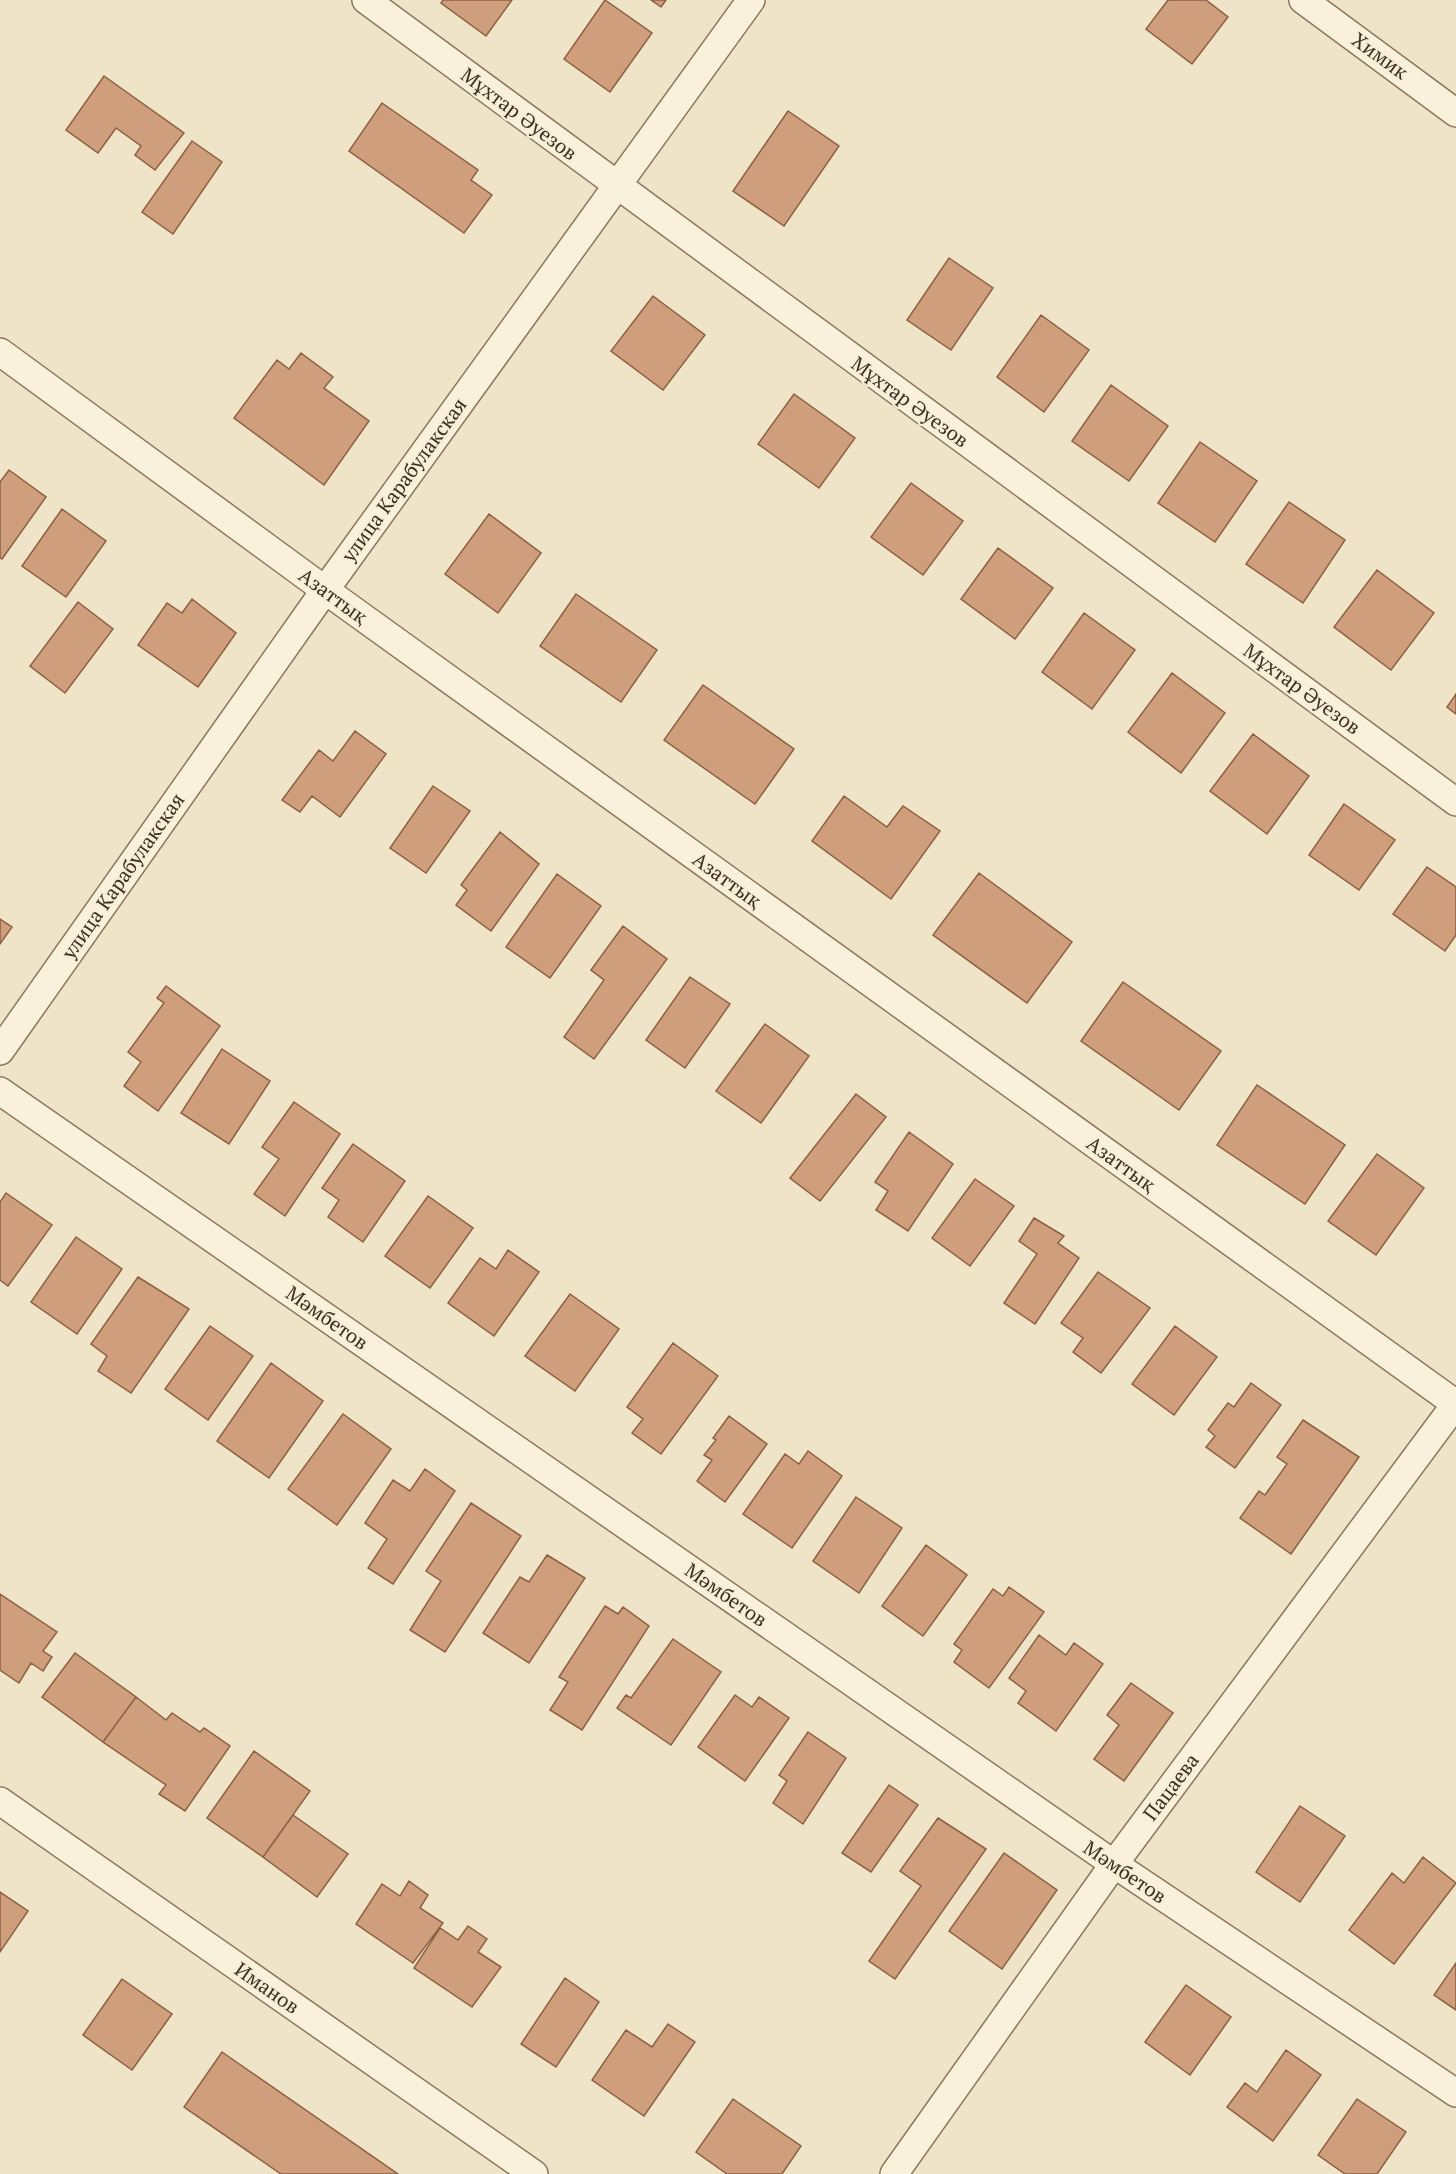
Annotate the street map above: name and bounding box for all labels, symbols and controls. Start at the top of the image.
street label: Химик [1347,26,1414,85]
street label: Мұхтар Әуезов [456,61,583,166]
street label: Мұхтар Әуезов [846,350,974,453]
street label: улица Карабулакская [334,392,472,568]
street label: Азаттық [293,561,374,630]
street label: Мұхтар Әуезов [1238,637,1366,740]
street label: улица Карабулакская [54,787,190,965]
street label: Азаттық [687,845,768,914]
street label: Азаттық [1081,1129,1162,1198]
street label: Мәмбетов [281,1279,374,1356]
street label: Мәмбетов [680,1556,773,1633]
street label: Пацаева [1136,1748,1205,1826]
street label: Мәмбетов [1078,1834,1172,1909]
street label: Иманов [229,1955,305,2020]

